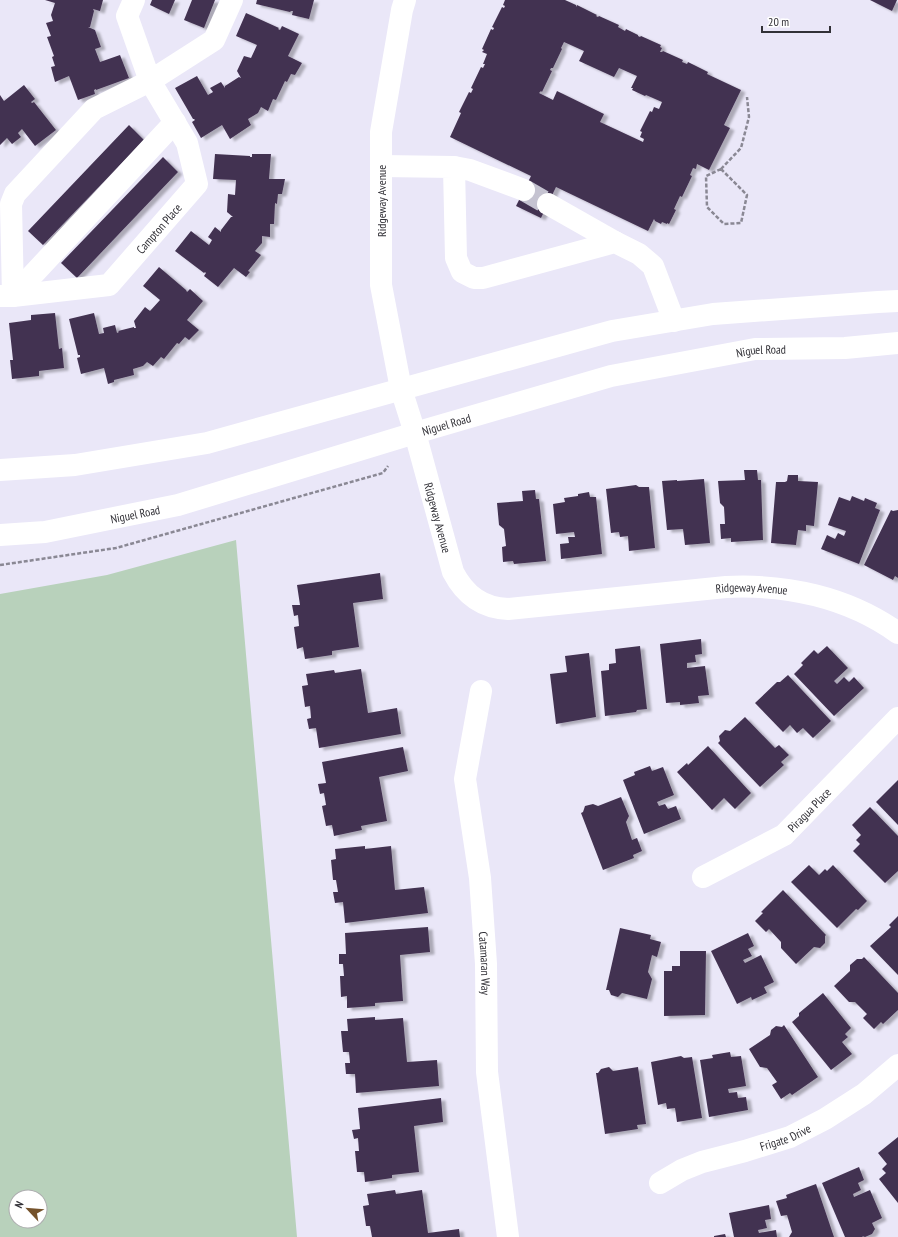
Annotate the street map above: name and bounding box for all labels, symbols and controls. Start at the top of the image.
scale bar [762,8,830,34]
text: 20 m [768,14,789,29]
street label: Ridgeway Avenue [374,165,389,237]
street label: Campton Place [133,200,184,256]
street label: Niguel Road [735,341,786,360]
street label: Niguel Road [420,410,472,438]
street label: Ridgeway Avenue [421,481,455,554]
street label: Niguel Road [109,501,161,526]
street label: Ridgeway Avenue [715,579,789,597]
street label: Piragua Place [784,784,834,835]
street label: Catamaran Way [476,931,494,996]
street label: Frigate Drive [758,1120,813,1153]
north arrow [8,1189,48,1229]
text: N [11,1199,27,1210]

